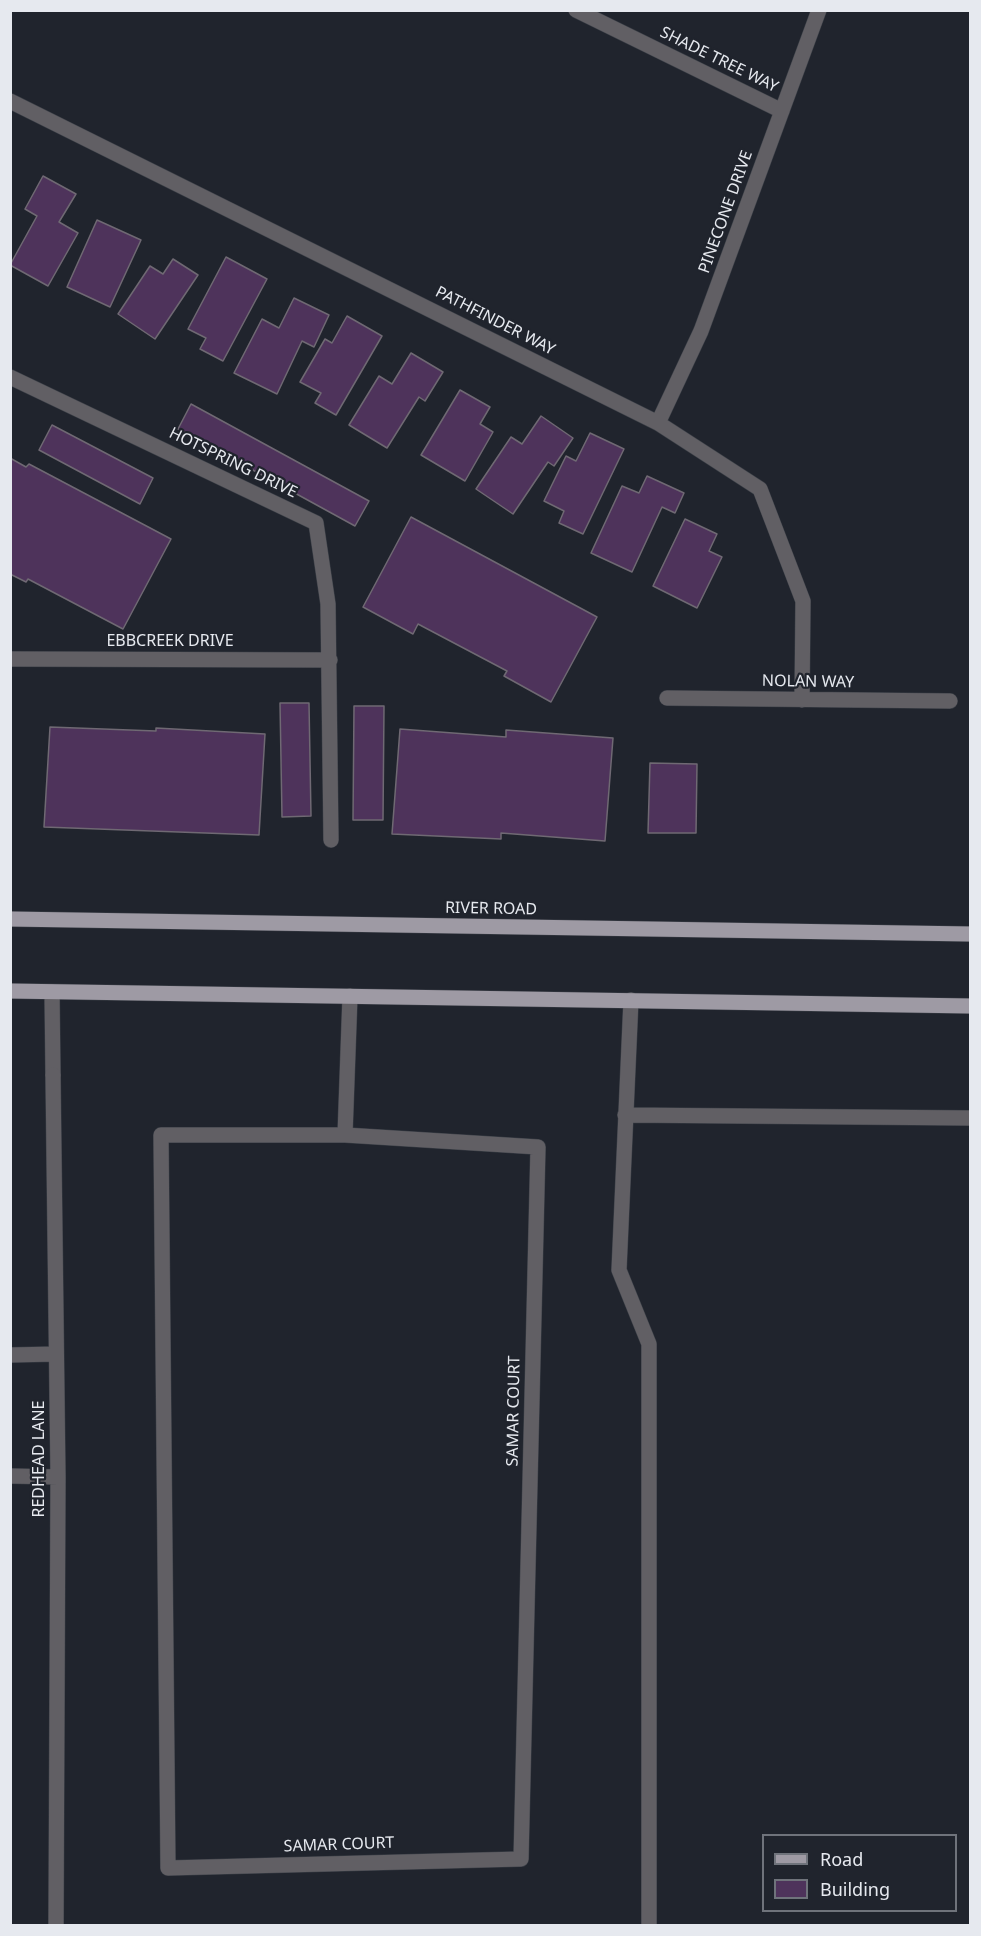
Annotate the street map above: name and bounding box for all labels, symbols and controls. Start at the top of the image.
street label: SHADE TREE WAY [657,23,781,97]
street label: PINECONE DRIVE [695,148,757,276]
street label: PATHFINDER WAY [432,283,558,359]
street label: HOTSPRING DRIVE [166,424,300,502]
street label: EBBCREEK DRIVE [106,631,234,651]
street label: NOLAN WAY [762,672,854,692]
street label: RIVER ROAD [445,899,537,919]
street label: SAMAR COURT [503,1355,525,1467]
street label: REDHEAD LANE [29,1400,49,1518]
street label: SAMAR COURT [283,1833,395,1857]
legend [762,1834,957,1912]
text: Road [820,1847,863,1871]
text: Building [820,1877,890,1901]

